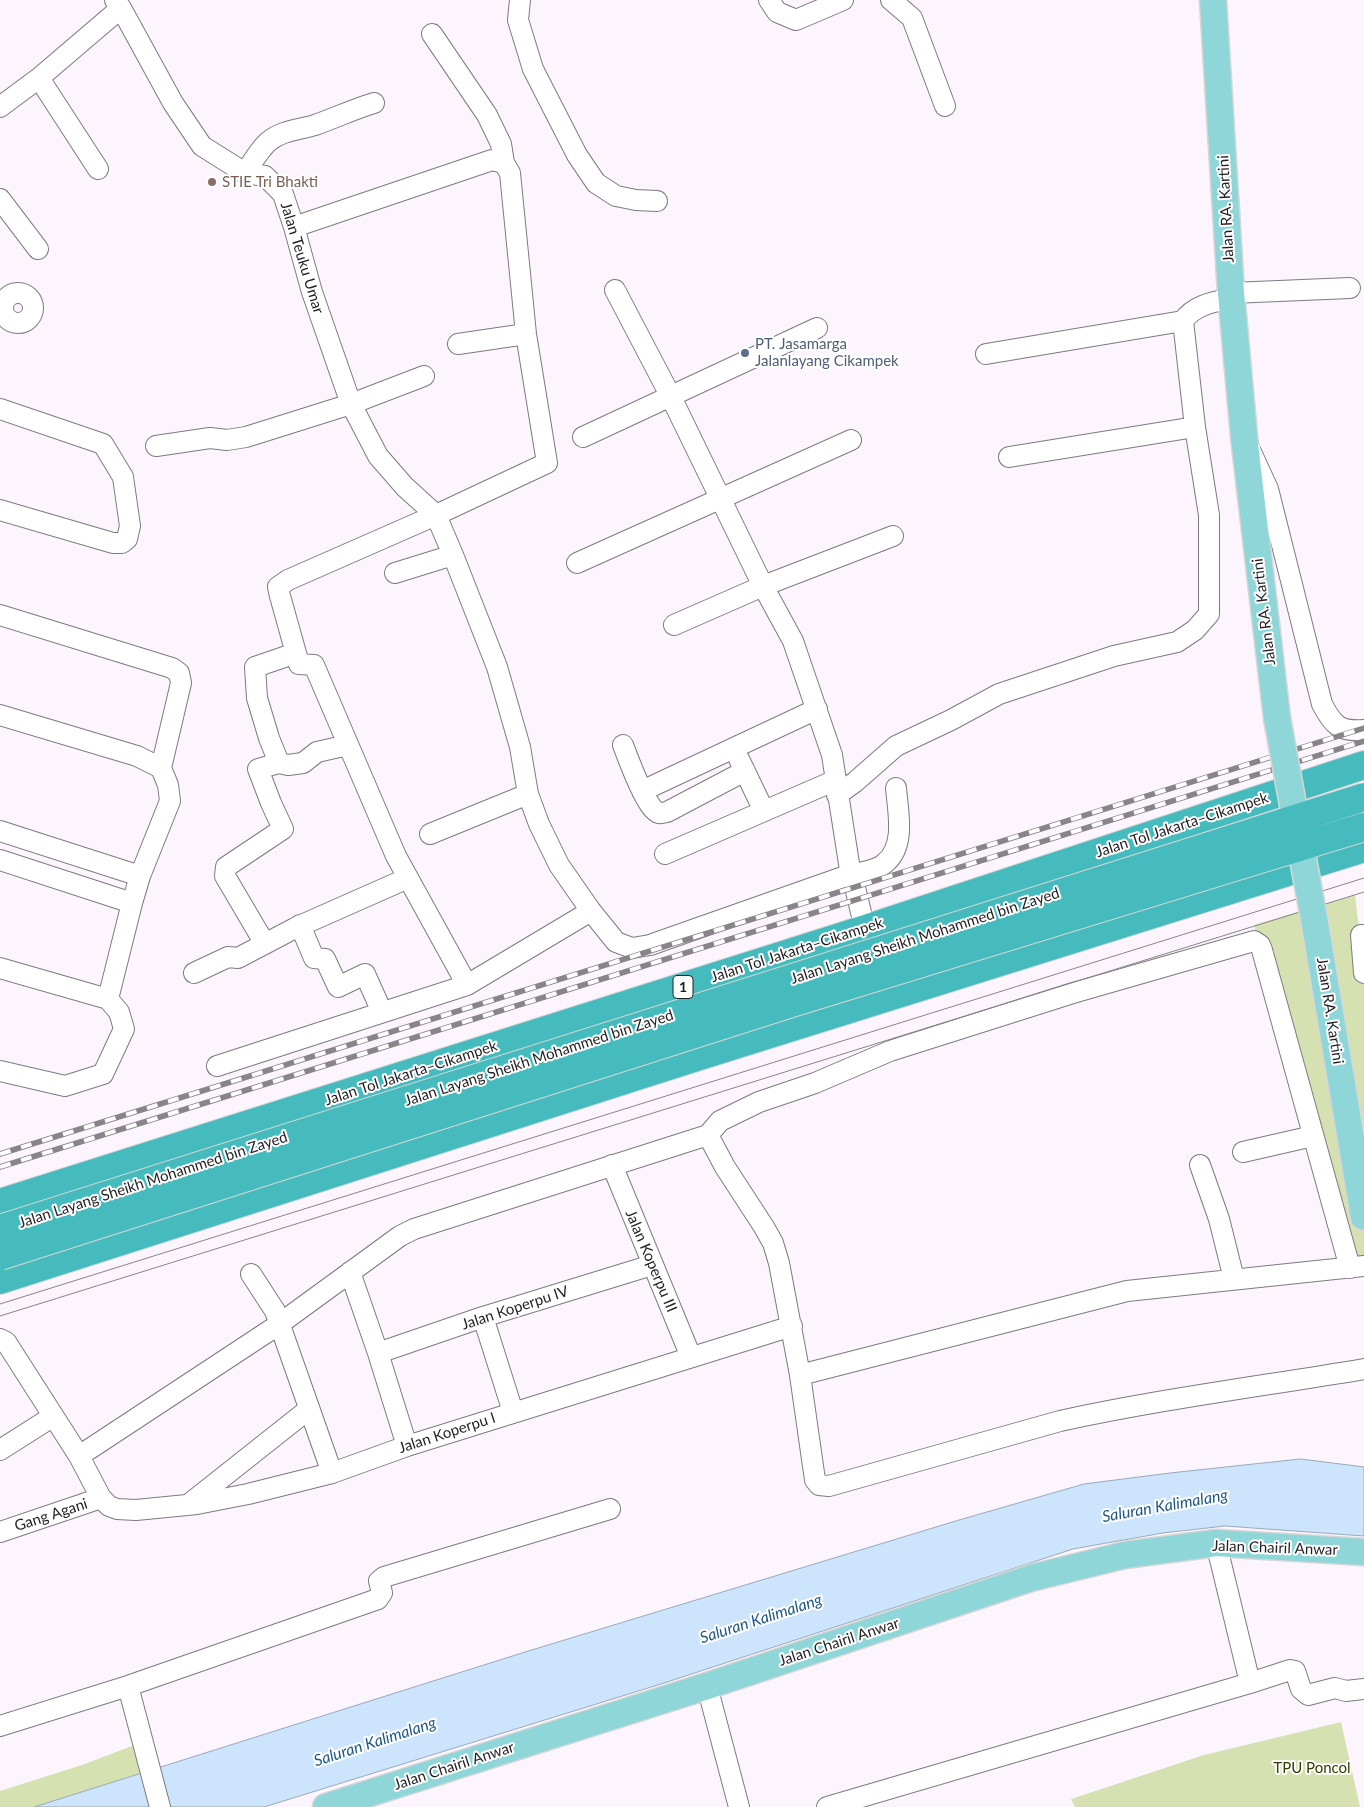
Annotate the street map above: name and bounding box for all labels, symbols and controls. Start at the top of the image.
street label: Jalan RA. Kartini [1214,155,1238,263]
place label: STIE Tri Bhakti [222,173,318,191]
marker: STIE Tri Bhakti [206,176,218,188]
street label: Jalan Teuku Umar [276,200,328,316]
place label: PT. Jasamarga Jalanlayang Cikampek [755,335,899,370]
marker: PT. Jasamarga Jalanlayang Cikampek [739,347,751,359]
street label: Jalan RA. Kartini [1249,557,1279,667]
street label: Jalan Tol Jakarta–Cikampek [1094,789,1270,861]
street label: Jalan Layang Sheikh Mohammed bin Zayed [788,884,1062,988]
street label: Jalan Tol Jakarta–Cikampek [709,914,885,986]
street label: Jalan RA. Kartini [1313,956,1347,1066]
road number: 1 [673,976,693,999]
street label: Jalan Layang Sheikh Mohammed bin Zayed [402,1006,676,1110]
street label: Jalan Tol Jakarta–Cikampek [323,1037,499,1109]
street label: Jalan Layang Sheikh Mohammed bin Zayed [16,1128,290,1232]
street label: Jalan Koperpu III [621,1207,681,1315]
street label: Jalan Koperpu IV [459,1282,571,1334]
street label: Jalan Koperpu I [396,1409,498,1457]
water label: Saluran Kalimalang [1101,1485,1229,1527]
street label: Gang Agani [12,1495,90,1535]
street label: Jalan Chairil Anwar [1212,1537,1338,1559]
water label: Saluran Kalimalang [697,1590,825,1648]
street label: Jalan Chairil Anwar [776,1614,902,1670]
water label: Saluran Kalimalang [311,1713,439,1771]
street label: Jalan Chairil Anwar [391,1738,517,1794]
park label: TPU Poncol [1273,1759,1351,1777]

